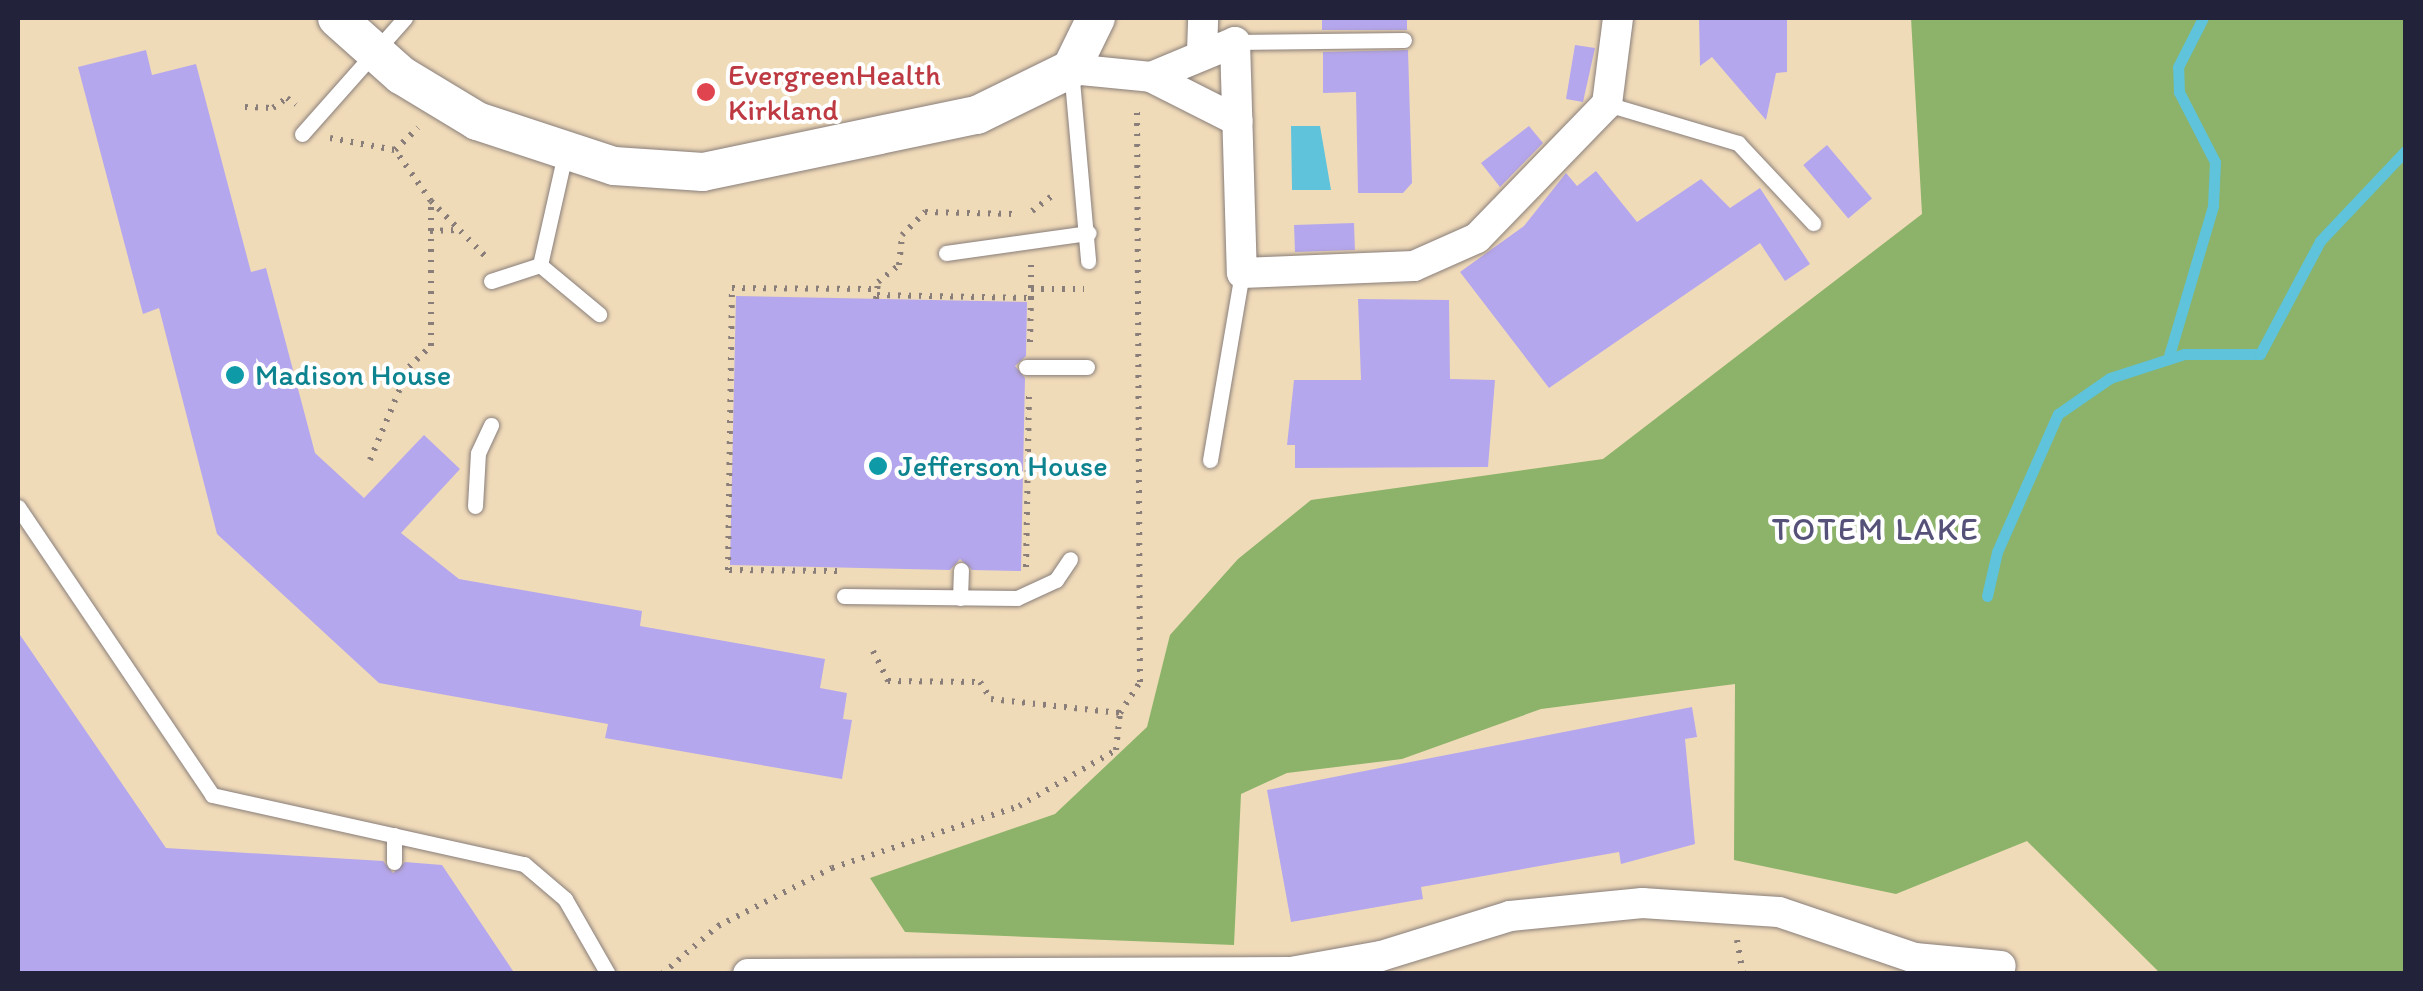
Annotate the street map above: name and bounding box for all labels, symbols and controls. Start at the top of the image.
place label: EvergreenHealth Kirkland [728,57,941,128]
marker: EvergreenHealth Kirkland [693,79,719,105]
place label: Madison House [255,357,451,393]
marker: Madison House [224,364,246,386]
place label: Jefferson House [898,448,1108,484]
marker: Jefferson House [867,455,889,477]
district label: TOTEM LAKE [1772,510,1980,548]

